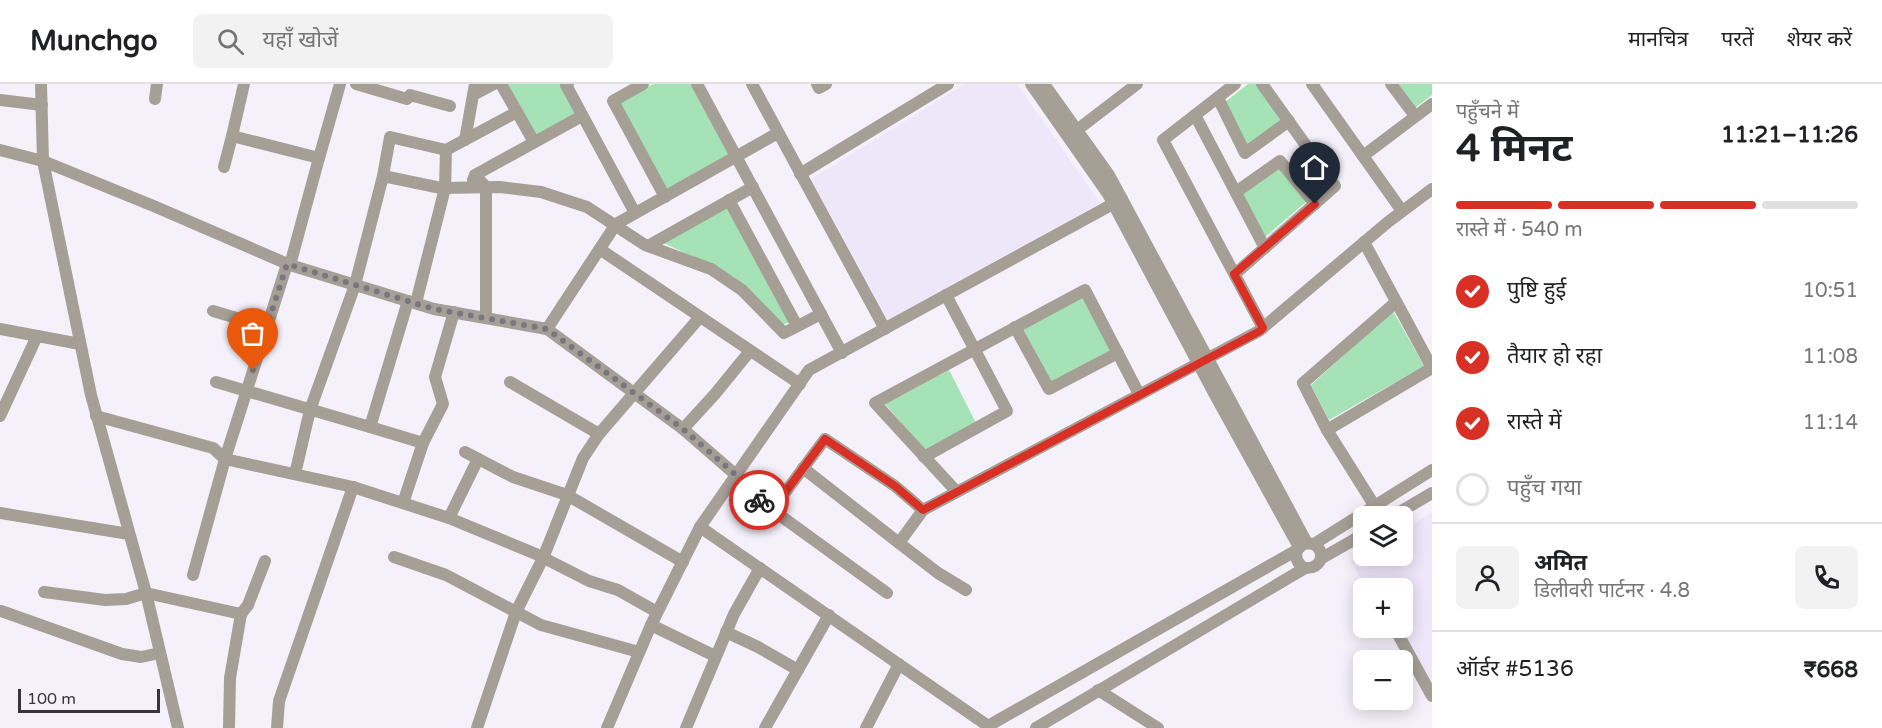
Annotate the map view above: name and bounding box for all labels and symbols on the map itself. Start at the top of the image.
pin [1289,142,1340,204]
pin [227,308,278,370]
courier [729,470,789,530]
scale bar [18,686,160,714]

